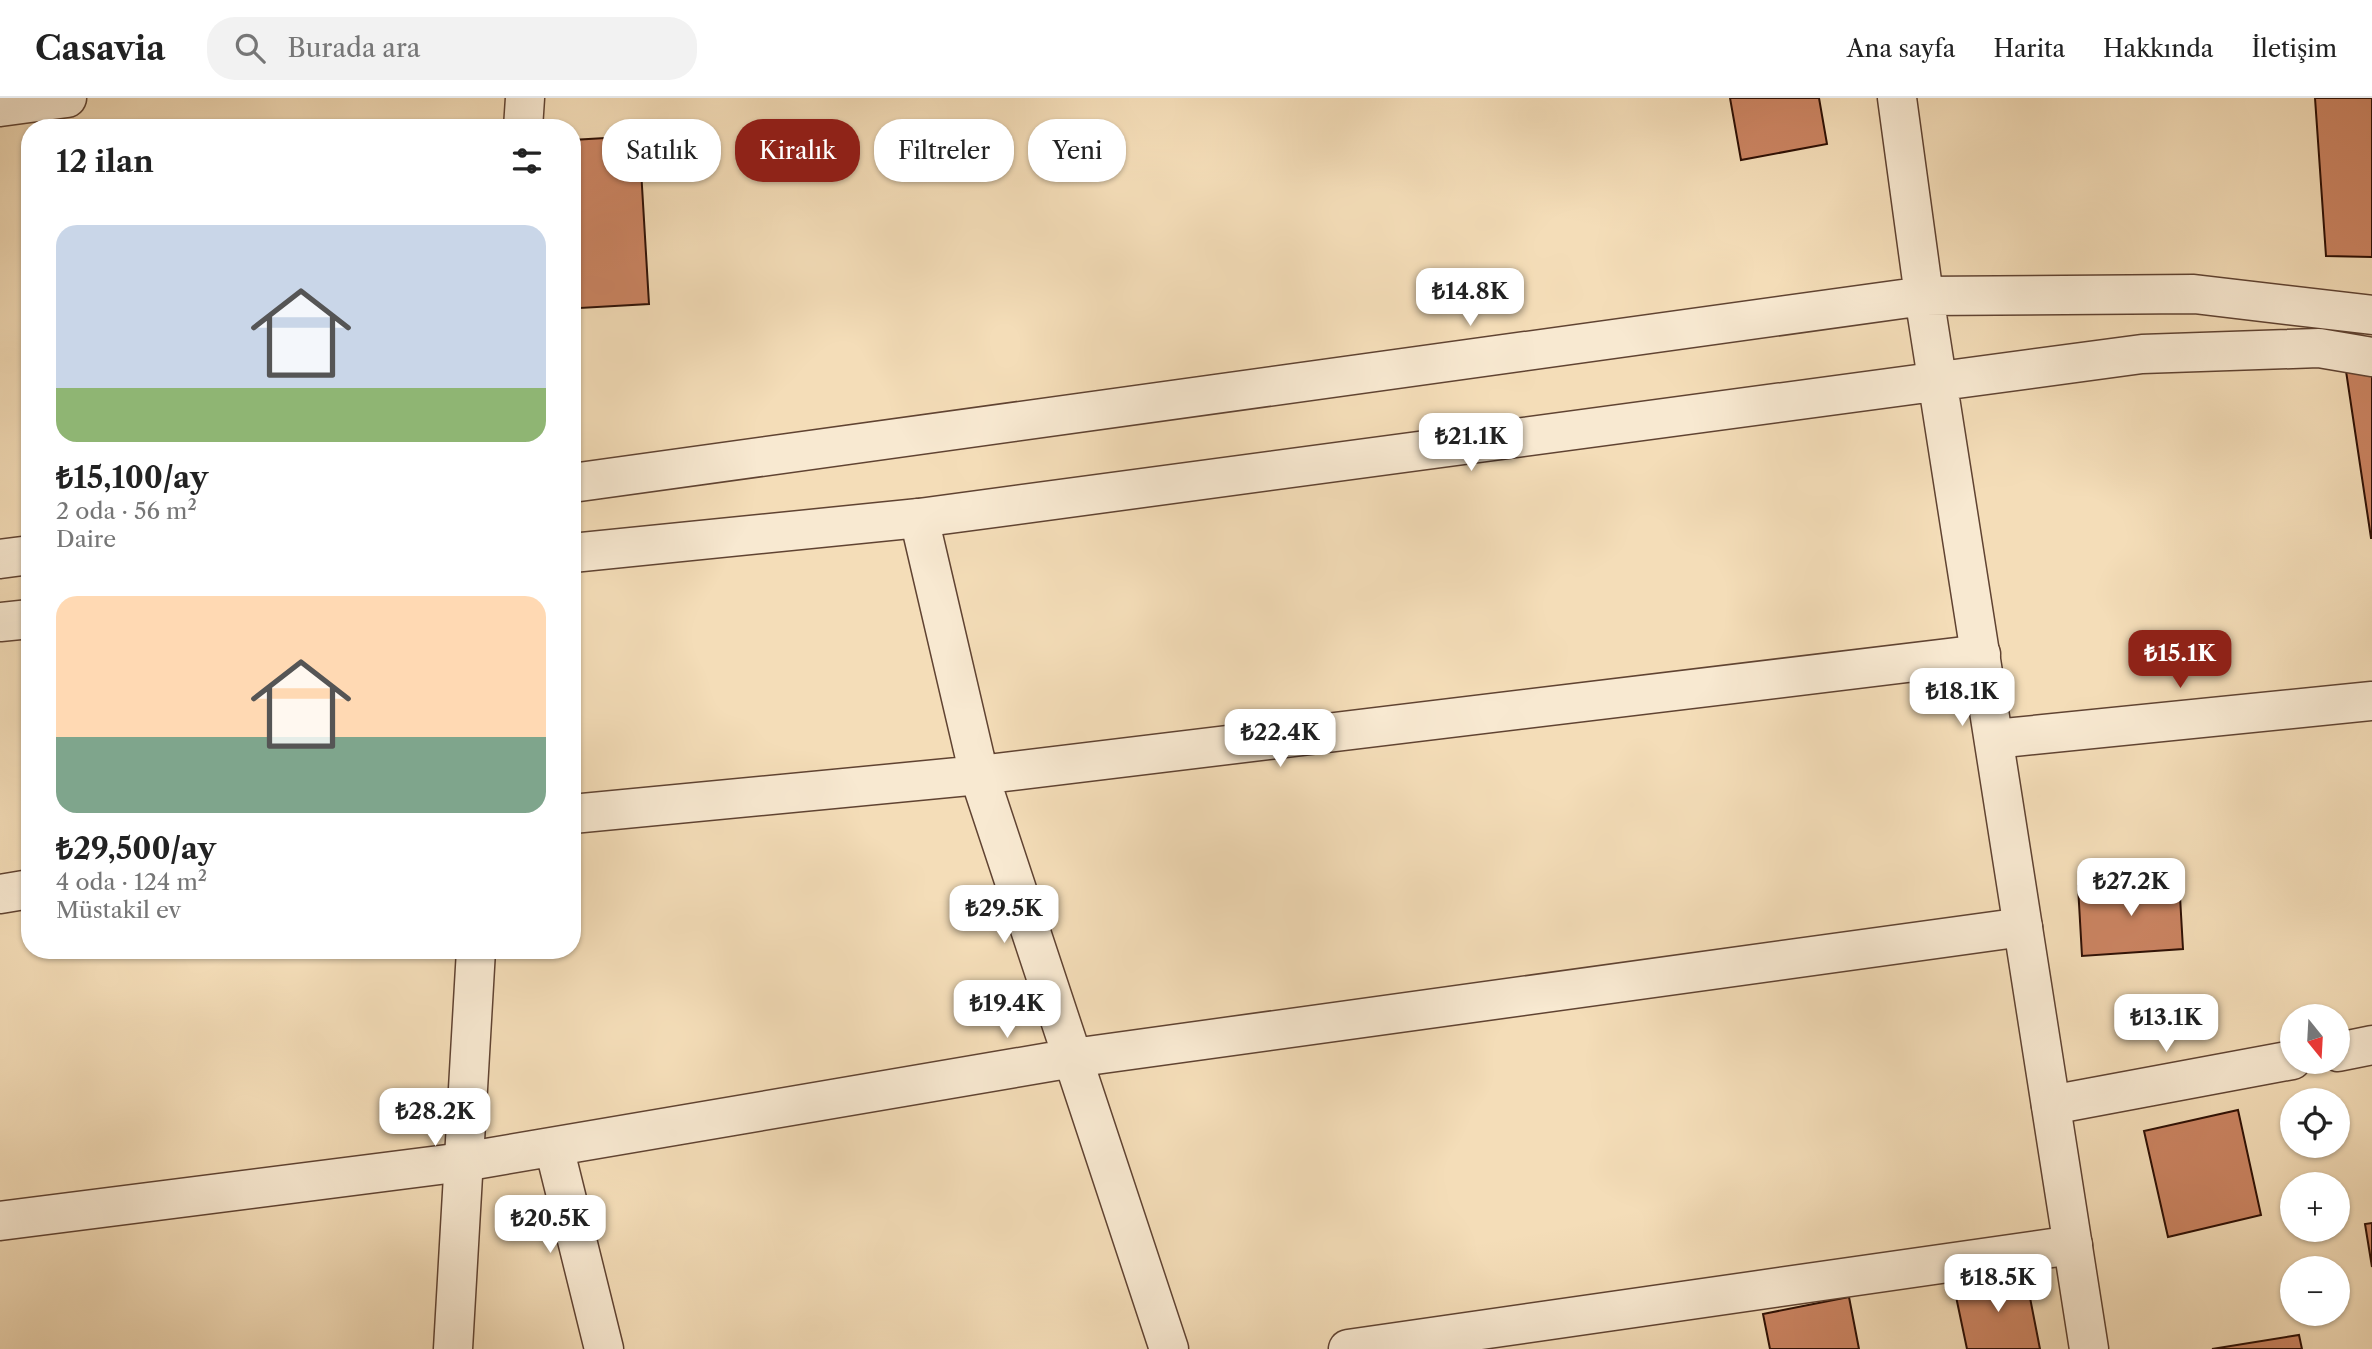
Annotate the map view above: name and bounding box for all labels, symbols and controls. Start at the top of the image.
search box [207,17,697,80]
text: Casavia [35,28,165,69]
icon: search [231,29,269,67]
text: Burada ara [287,32,421,64]
text: Ana sayfa [1847,34,1956,63]
text: Harita [1994,34,2065,63]
text: Hakkında [2103,34,2213,63]
text: İletişim [2251,34,2337,63]
chip: Satılık [602,119,721,182]
chip: Kiralık [735,119,860,182]
chip: Filtreler [874,119,1014,182]
chip: Yeni [1028,119,1126,182]
icon: filters [508,142,546,180]
text: 12 ilan [56,143,154,180]
pin: ₺14.8K [1413,268,1527,328]
icon: home [238,270,364,396]
text: ₺14.8K [1432,277,1508,305]
pin: ₺21.1K [1414,414,1528,473]
text: ₺21.1K [1435,422,1507,450]
text: ₺15,100/ay [56,459,208,496]
text: 2 oda · 56 m² [56,497,197,525]
text: Daire [56,525,116,553]
pin: ₺15.1K [2123,630,2237,690]
text: ₺15.1K [2144,639,2216,667]
icon: home [238,641,364,767]
pin: ₺18.1K [1905,668,2019,728]
text: ₺18.1K [1926,677,1998,705]
pin: ₺22.4K [1223,710,1337,769]
text: ₺22.4K [1241,718,1319,746]
text: ₺29,500/ay [56,830,216,867]
pin: ₺27.2K [2074,858,2188,918]
text: ₺27.2K [2093,867,2169,895]
text: 4 oda · 124 m² [56,868,207,896]
pin: ₺29.5K [947,886,1061,945]
text: ₺29.5K [966,894,1042,922]
text: Müstakil ev [56,896,181,924]
pin: ₺19.4K [950,981,1064,1040]
text: ₺19.4K [970,989,1044,1017]
pin: ₺13.1K [2109,995,2223,1054]
text: ₺13.1K [2130,1003,2202,1031]
north arrow [2280,1004,2350,1074]
map controls [2280,1004,2350,1326]
pin: ₺28.2K [378,1088,492,1148]
button: locate [2280,1088,2350,1158]
text: ₺28.2K [395,1097,475,1125]
button: + [2280,1172,2350,1242]
pin: ₺20.5K [493,1196,607,1255]
text: ₺20.5K [511,1204,589,1232]
pin: ₺18.5K [1941,1254,2055,1314]
button: − [2280,1256,2350,1326]
text: ₺18.5K [1960,1263,2036,1291]

